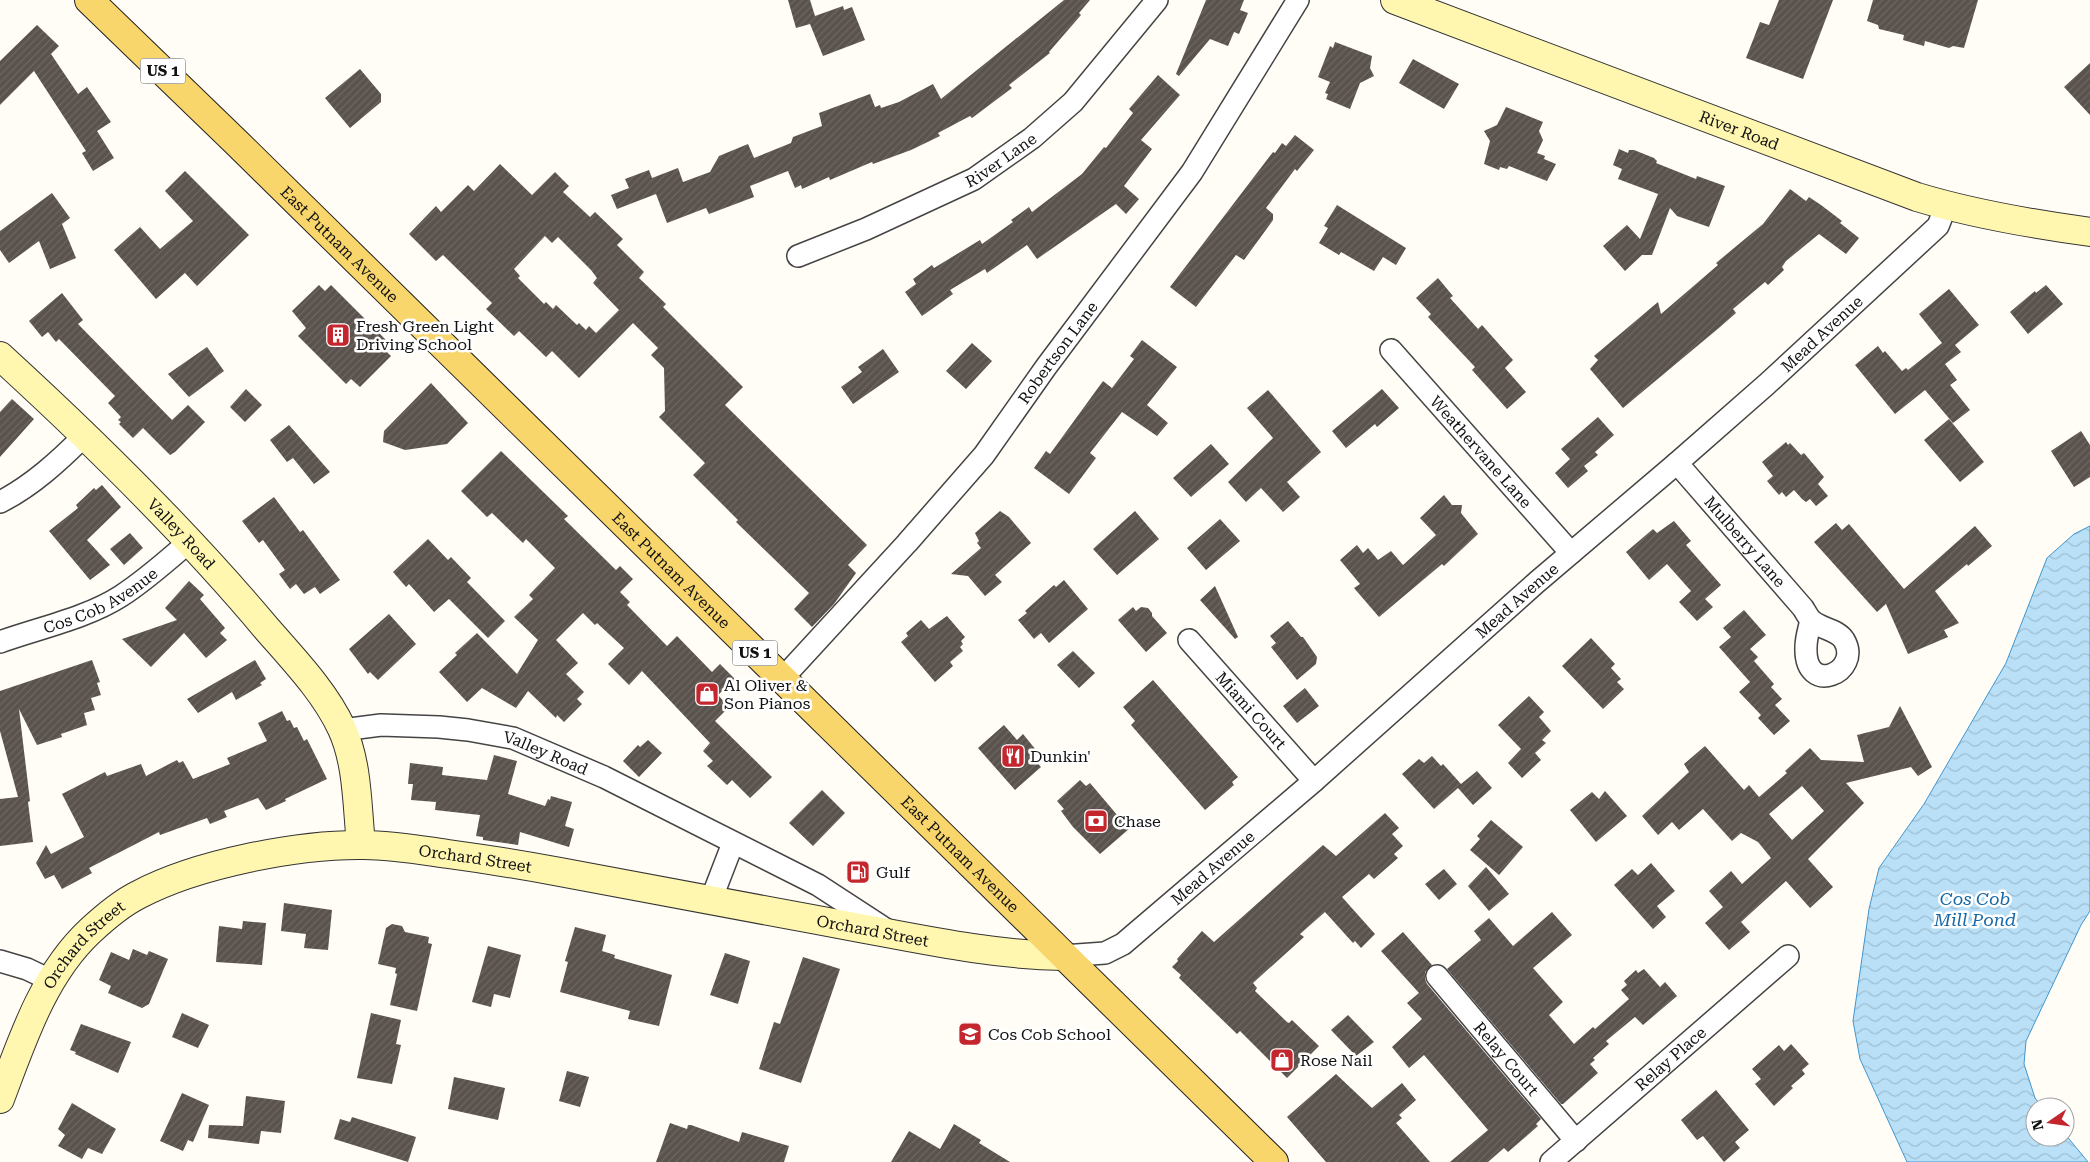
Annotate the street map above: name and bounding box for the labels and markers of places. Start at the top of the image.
place label: Fresh Green Light Driving School [356,317,494,354]
building icon: Fresh Green Light Driving School [325,322,351,348]
place label: Al Oliver & Son Pianos [724,676,811,713]
shop icon: Al Oliver & Son Pianos [694,681,720,707]
restaurant icon: Dunkin' [1000,743,1026,769]
place label: Dunkin' [1030,747,1091,766]
bank icon: Chase [1083,808,1109,834]
place label: Chase [1114,812,1161,831]
fuel station icon: Gulf [845,859,871,885]
place label: Gulf [876,863,911,882]
school or university icon: Cos Cob School [957,1021,983,1047]
place label: Cos Cob School [988,1025,1111,1044]
shop icon: Rose Nail [1269,1047,1295,1073]
place label: Rose Nail [1300,1051,1372,1070]

